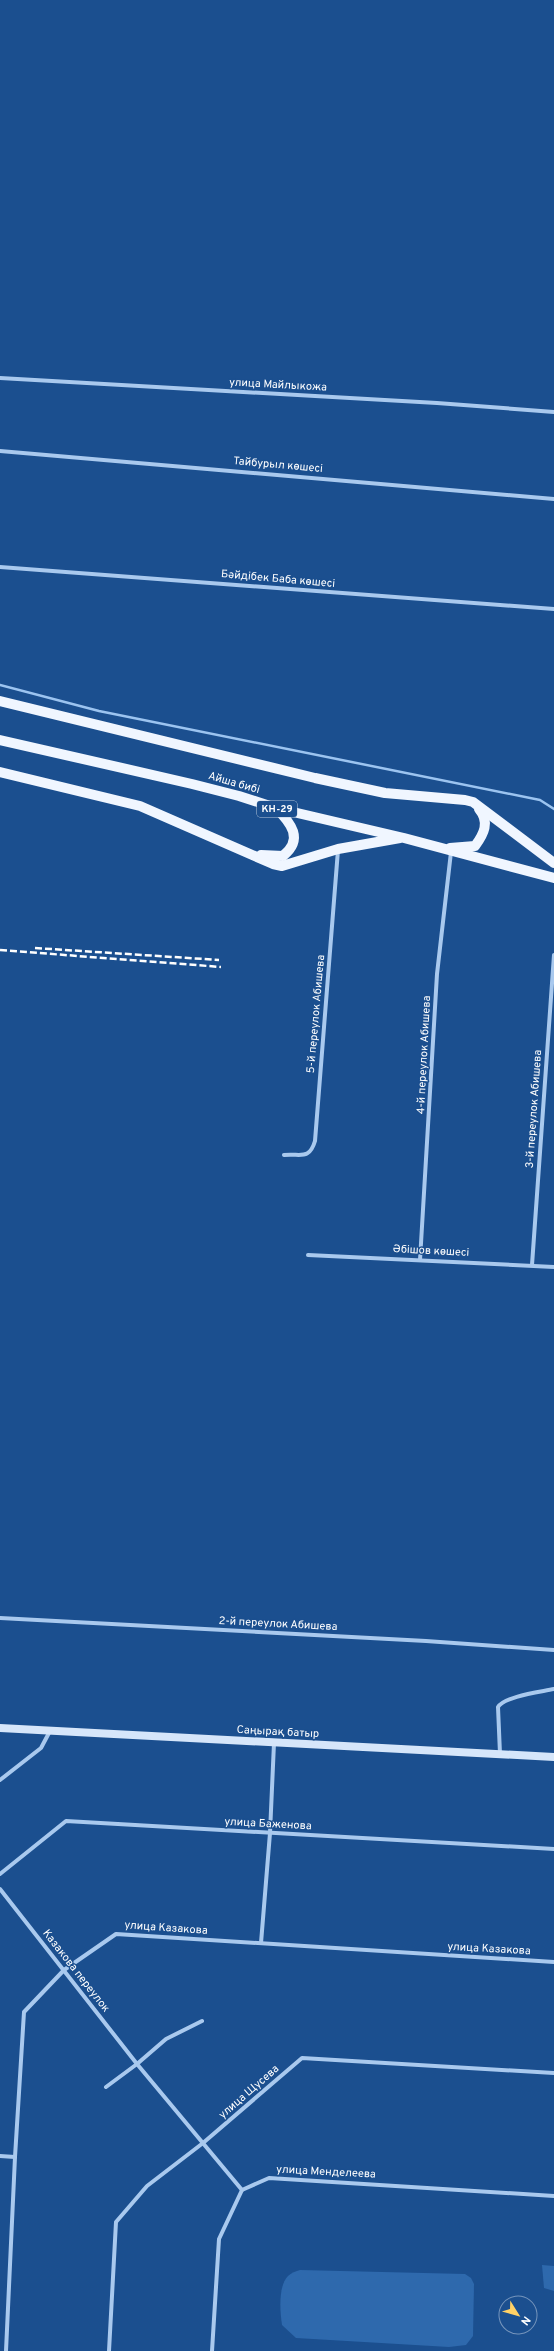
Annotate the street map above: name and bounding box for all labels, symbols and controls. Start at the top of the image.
street label: улица Майлыкожа [229,375,328,395]
street label: Тайбурыл көшесі [233,454,323,476]
street label: Бәйдібек Баба көшесі [220,567,336,591]
street label: Айша бибі [207,769,261,797]
road number: КН-29 [257,801,297,817]
street label: 5-й переулок Абишева [304,954,328,1074]
street label: 4-й переулок Абишева [414,995,434,1115]
street label: 3-й переулок Абишева [523,1049,545,1169]
street label: Әбішов көшесі [392,1242,470,1260]
street label: 2-й переулок Абишева [218,1614,338,1634]
street label: Саңырақ батыр [236,1723,320,1741]
street label: улица Баженова [224,1815,312,1833]
street label: улица Казакова [124,1918,208,1938]
street label: Казакова переулок [39,1927,113,2015]
street label: улица Казакова [447,1940,531,1958]
street label: улица Щусева [216,2062,282,2122]
street label: улица Менделеева [276,2162,376,2182]
north arrow [498,2295,538,2335]
text: N [517,2313,533,2328]

